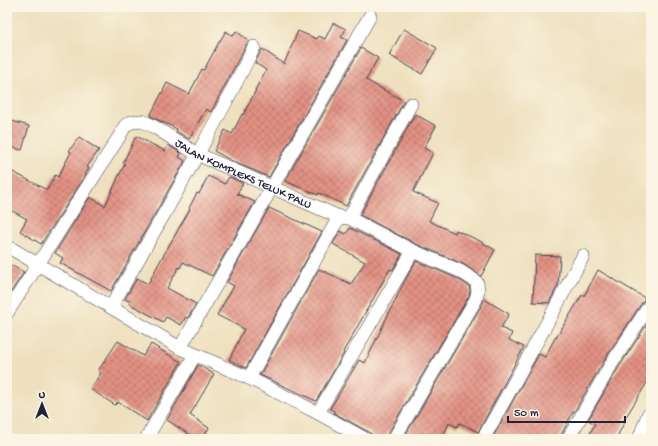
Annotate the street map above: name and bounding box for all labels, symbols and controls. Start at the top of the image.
street label: JALAN KOMPLEKS TELUK PALU [172,137,313,213]
north arrow [22,384,62,424]
text: U [39,390,46,402]
scale bar [508,398,625,424]
text: 50 m [514,407,539,421]

